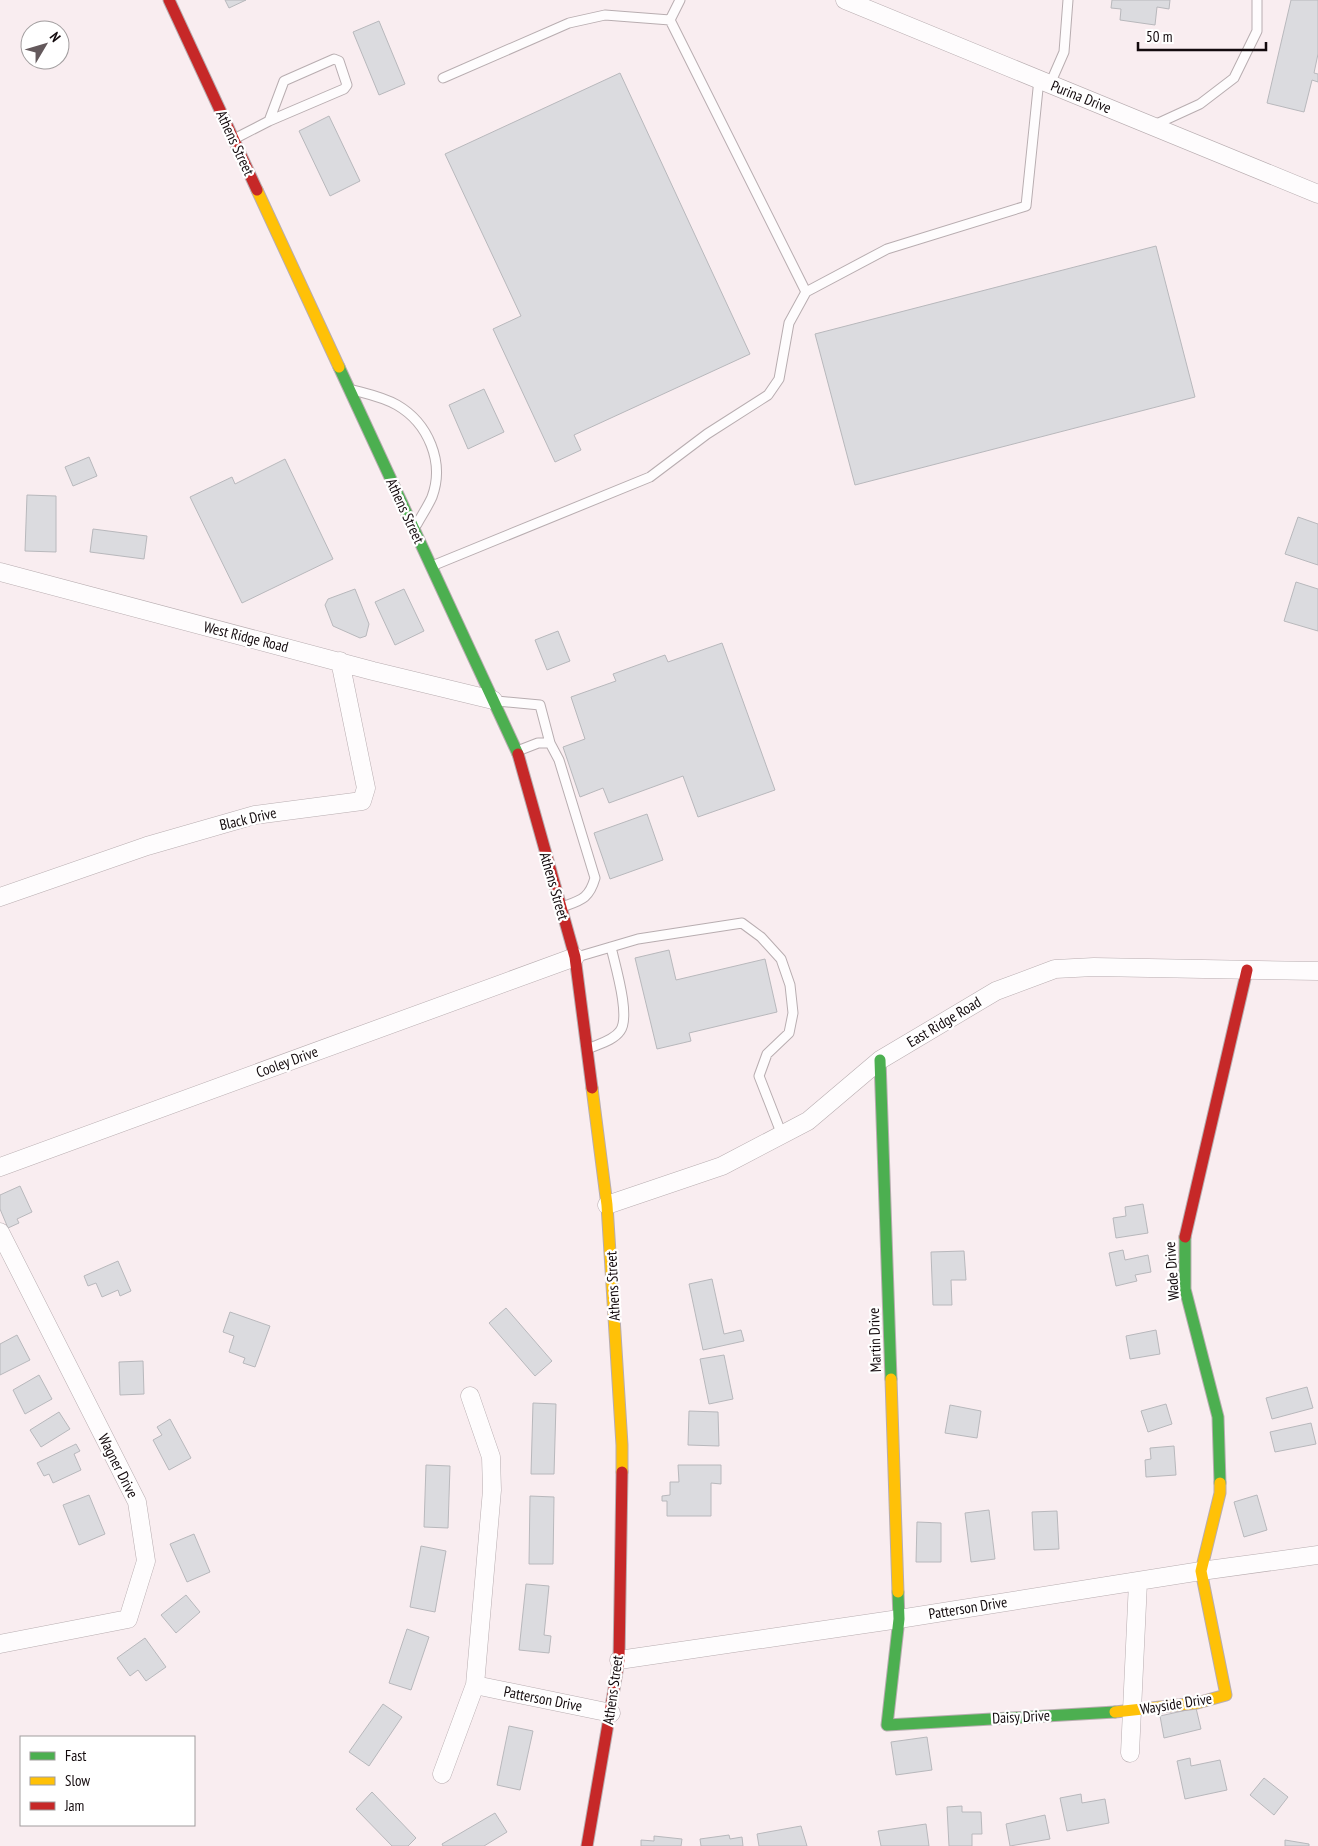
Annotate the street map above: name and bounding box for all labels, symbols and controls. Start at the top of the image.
north arrow [20,20,70,70]
scale bar [1138,20,1266,52]
text: 50 m [1146,27,1172,46]
text: N [46,28,65,46]
street label: Purina Drive [1048,76,1114,117]
street label: Athens Street [212,107,259,178]
street label: Athens Street [382,475,429,546]
street label: West Ridge Road [202,617,290,656]
street label: Black Drive [218,803,278,834]
street label: Athens Street [536,850,573,922]
street label: East Ridge Road [903,992,984,1051]
street label: Cooley Drive [253,1042,320,1081]
street label: Wade Drive [1160,1241,1183,1301]
street label: Athens Street [601,1251,624,1321]
street label: Martin Drive [864,1307,885,1373]
street label: Wagner Drive [94,1431,143,1501]
street label: Patterson Drive [927,1592,1009,1623]
street label: Athens Street [598,1654,627,1726]
street label: Patterson Drive [502,1682,584,1715]
street label: Wayside Drive [1139,1688,1213,1719]
street label: Daisy Drive [992,1706,1050,1728]
legend [20,1736,195,1826]
text: Fast [65,1746,86,1765]
text: Slow [65,1771,90,1790]
text: Jam [64,1796,84,1815]

